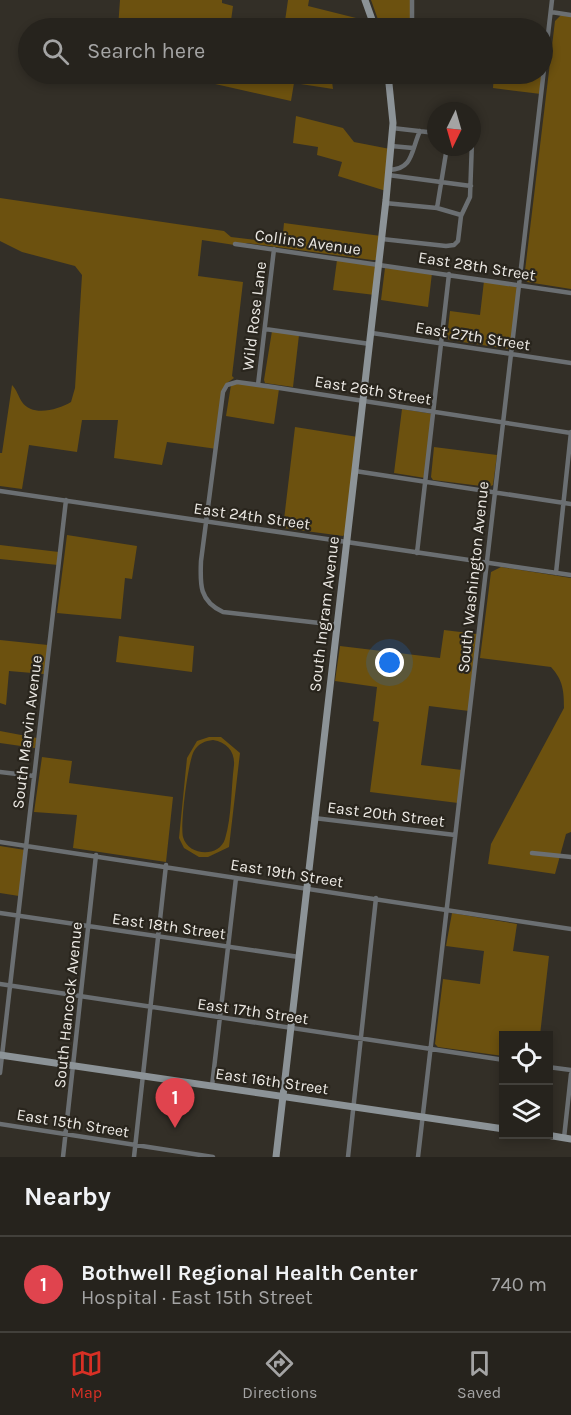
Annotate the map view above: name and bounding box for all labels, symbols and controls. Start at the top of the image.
search box [18,18,553,84]
icon: search [39,35,72,68]
text: Search here [87,38,205,64]
north arrow [427,102,481,156]
street label: Collins Avenue [254,225,362,259]
street label: East 28th Street [417,247,537,285]
street label: Wild Rose Lane [238,260,270,372]
street label: East 27th Street [414,318,532,354]
street label: East 26th Street [313,371,433,409]
street label: South Washington Avenue [453,480,493,674]
street label: East 24th Street [192,498,312,534]
street label: South Ingram Avenue [305,535,343,693]
your location [375,648,404,677]
street label: South Marvin Avenue [8,654,46,810]
street label: East 20th Street [326,797,446,831]
street label: East 19th Street [229,855,345,891]
street label: East 18th Street [111,909,227,943]
street label: South Hancock Avenue [50,921,86,1089]
street label: East 17th Street [196,994,310,1028]
map controls [499,1031,553,1139]
button: locate [499,1031,553,1085]
street label: East 16th Street [214,1064,330,1098]
pin: 1 [156,1078,195,1128]
button: layers [499,1085,553,1139]
street label: East 15th Street [15,1105,131,1141]
text: Nearby [24,1181,111,1212]
text: Bothwell Regional Health Center [81,1260,418,1286]
text: 1 [40,1273,47,1296]
text: 740 m [491,1273,547,1296]
text: Hospital · East 15th Street [81,1286,313,1309]
tab: Map [70,1347,103,1402]
tab: Directions [242,1347,317,1402]
tab: Saved [457,1347,501,1402]

